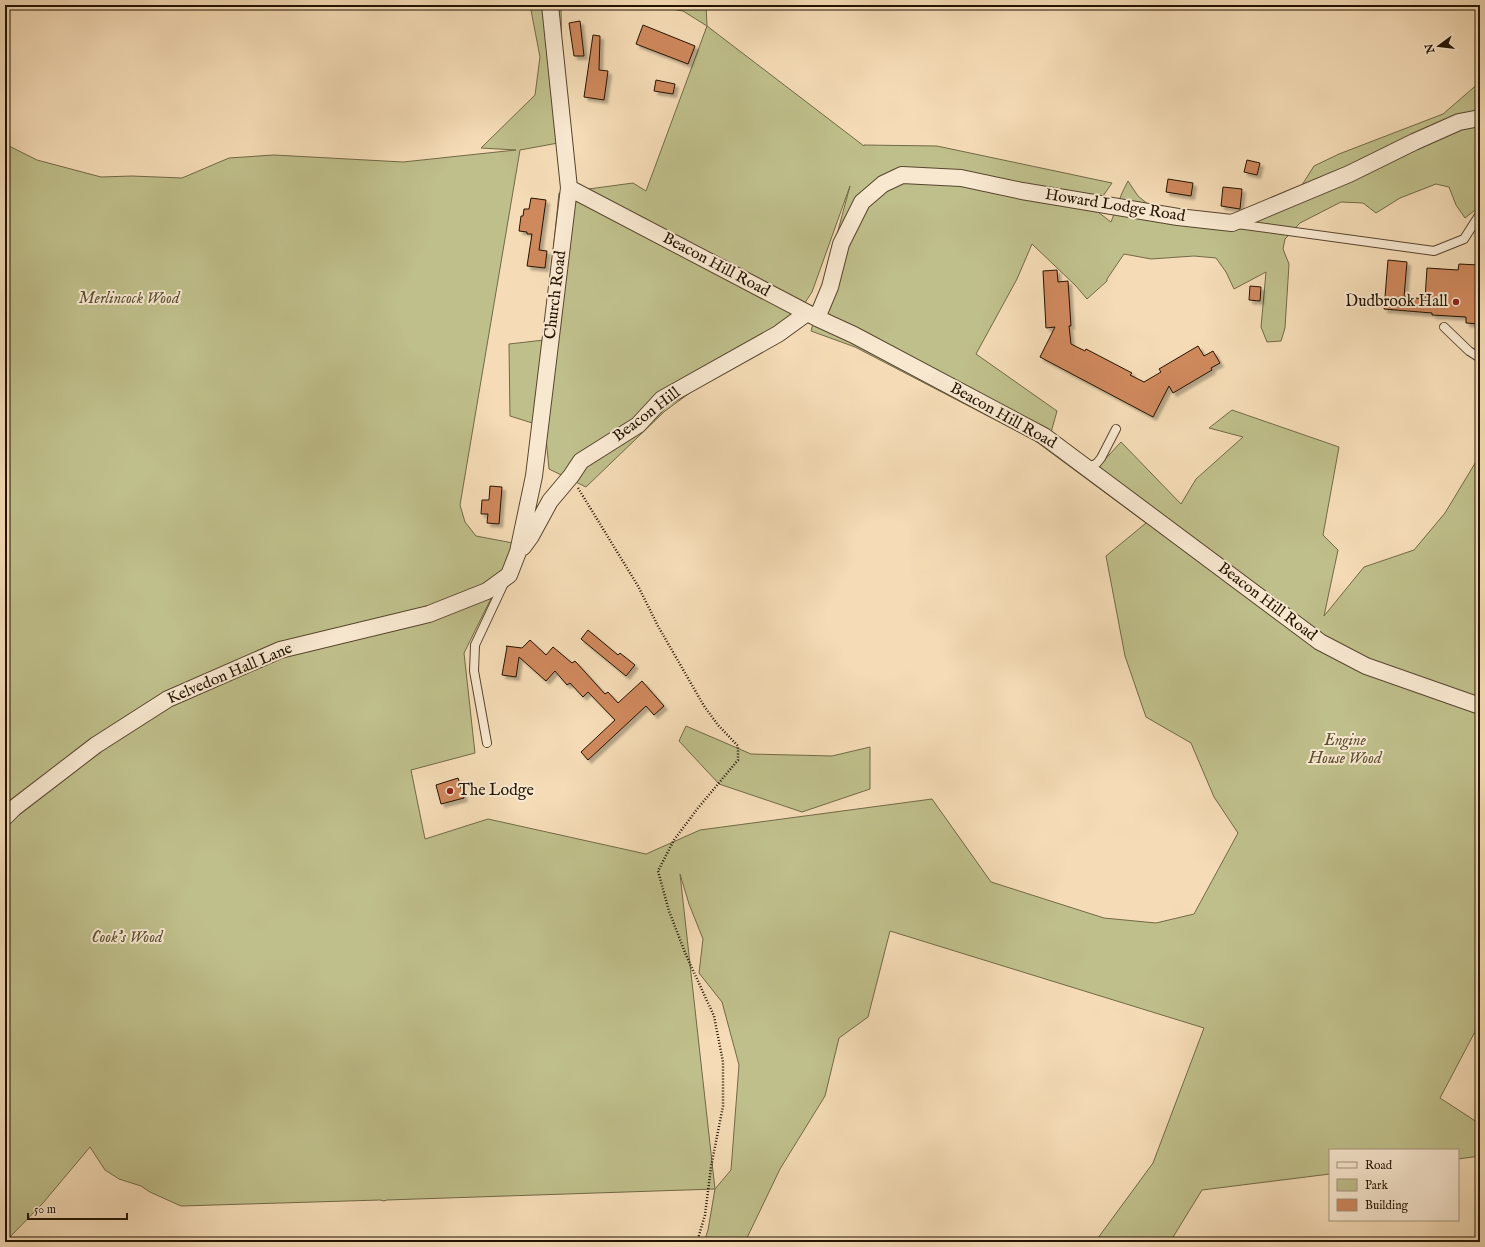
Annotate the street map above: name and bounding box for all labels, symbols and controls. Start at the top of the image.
north arrow [1419,26,1459,66]
text: N [1422,41,1439,56]
street label: Howard Lodge Road [1043,185,1187,227]
street label: Beacon Hill Road [659,228,774,302]
street label: Church Road [541,249,571,340]
park label: Merlincock Wood [79,289,181,309]
place label: Dudbrook Hall [1345,292,1449,312]
marker: Dudbrook Hall [1451,297,1461,307]
street label: Beacon Hill Road [946,378,1060,454]
street label: Beacon Hill [609,383,685,447]
street label: Beacon Hill Road [1214,558,1321,646]
street label: Kelvedon Hall Lane [165,639,295,709]
park label: Engine House Wood [1308,731,1383,769]
place label: The Lodge [458,781,534,801]
marker: The Lodge [445,786,455,796]
park label: Cook's Wood [91,928,164,948]
legend [1329,1149,1459,1221]
text: Road [1365,1158,1393,1173]
text: Park [1365,1178,1388,1193]
scale bar [28,1195,127,1221]
text: Building [1365,1198,1409,1213]
text: 50 m [34,1202,56,1217]

